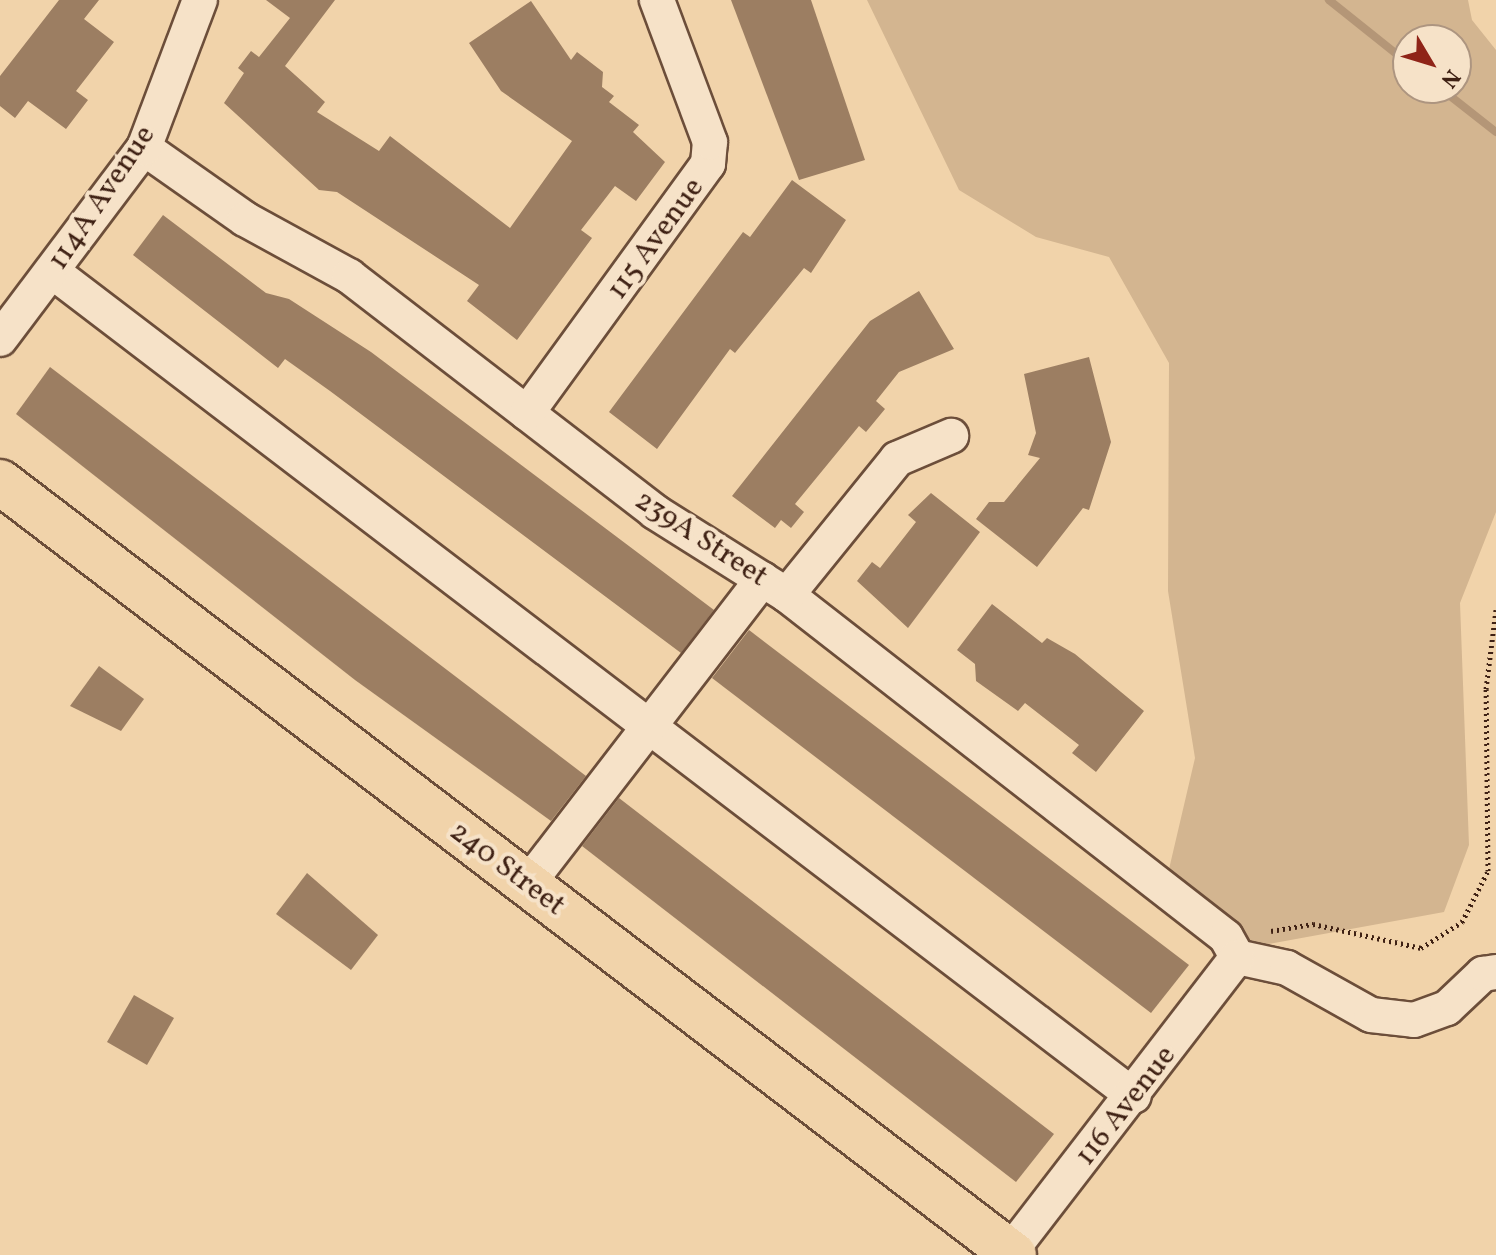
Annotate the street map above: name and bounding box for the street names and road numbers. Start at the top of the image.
street label: 114A Avenue [41,119,163,277]
street label: 115 Avenue [600,171,712,307]
street label: 239A Street [628,483,774,595]
street label: 240 Street [442,814,572,924]
street label: 116 Avenue [1068,1039,1184,1173]

